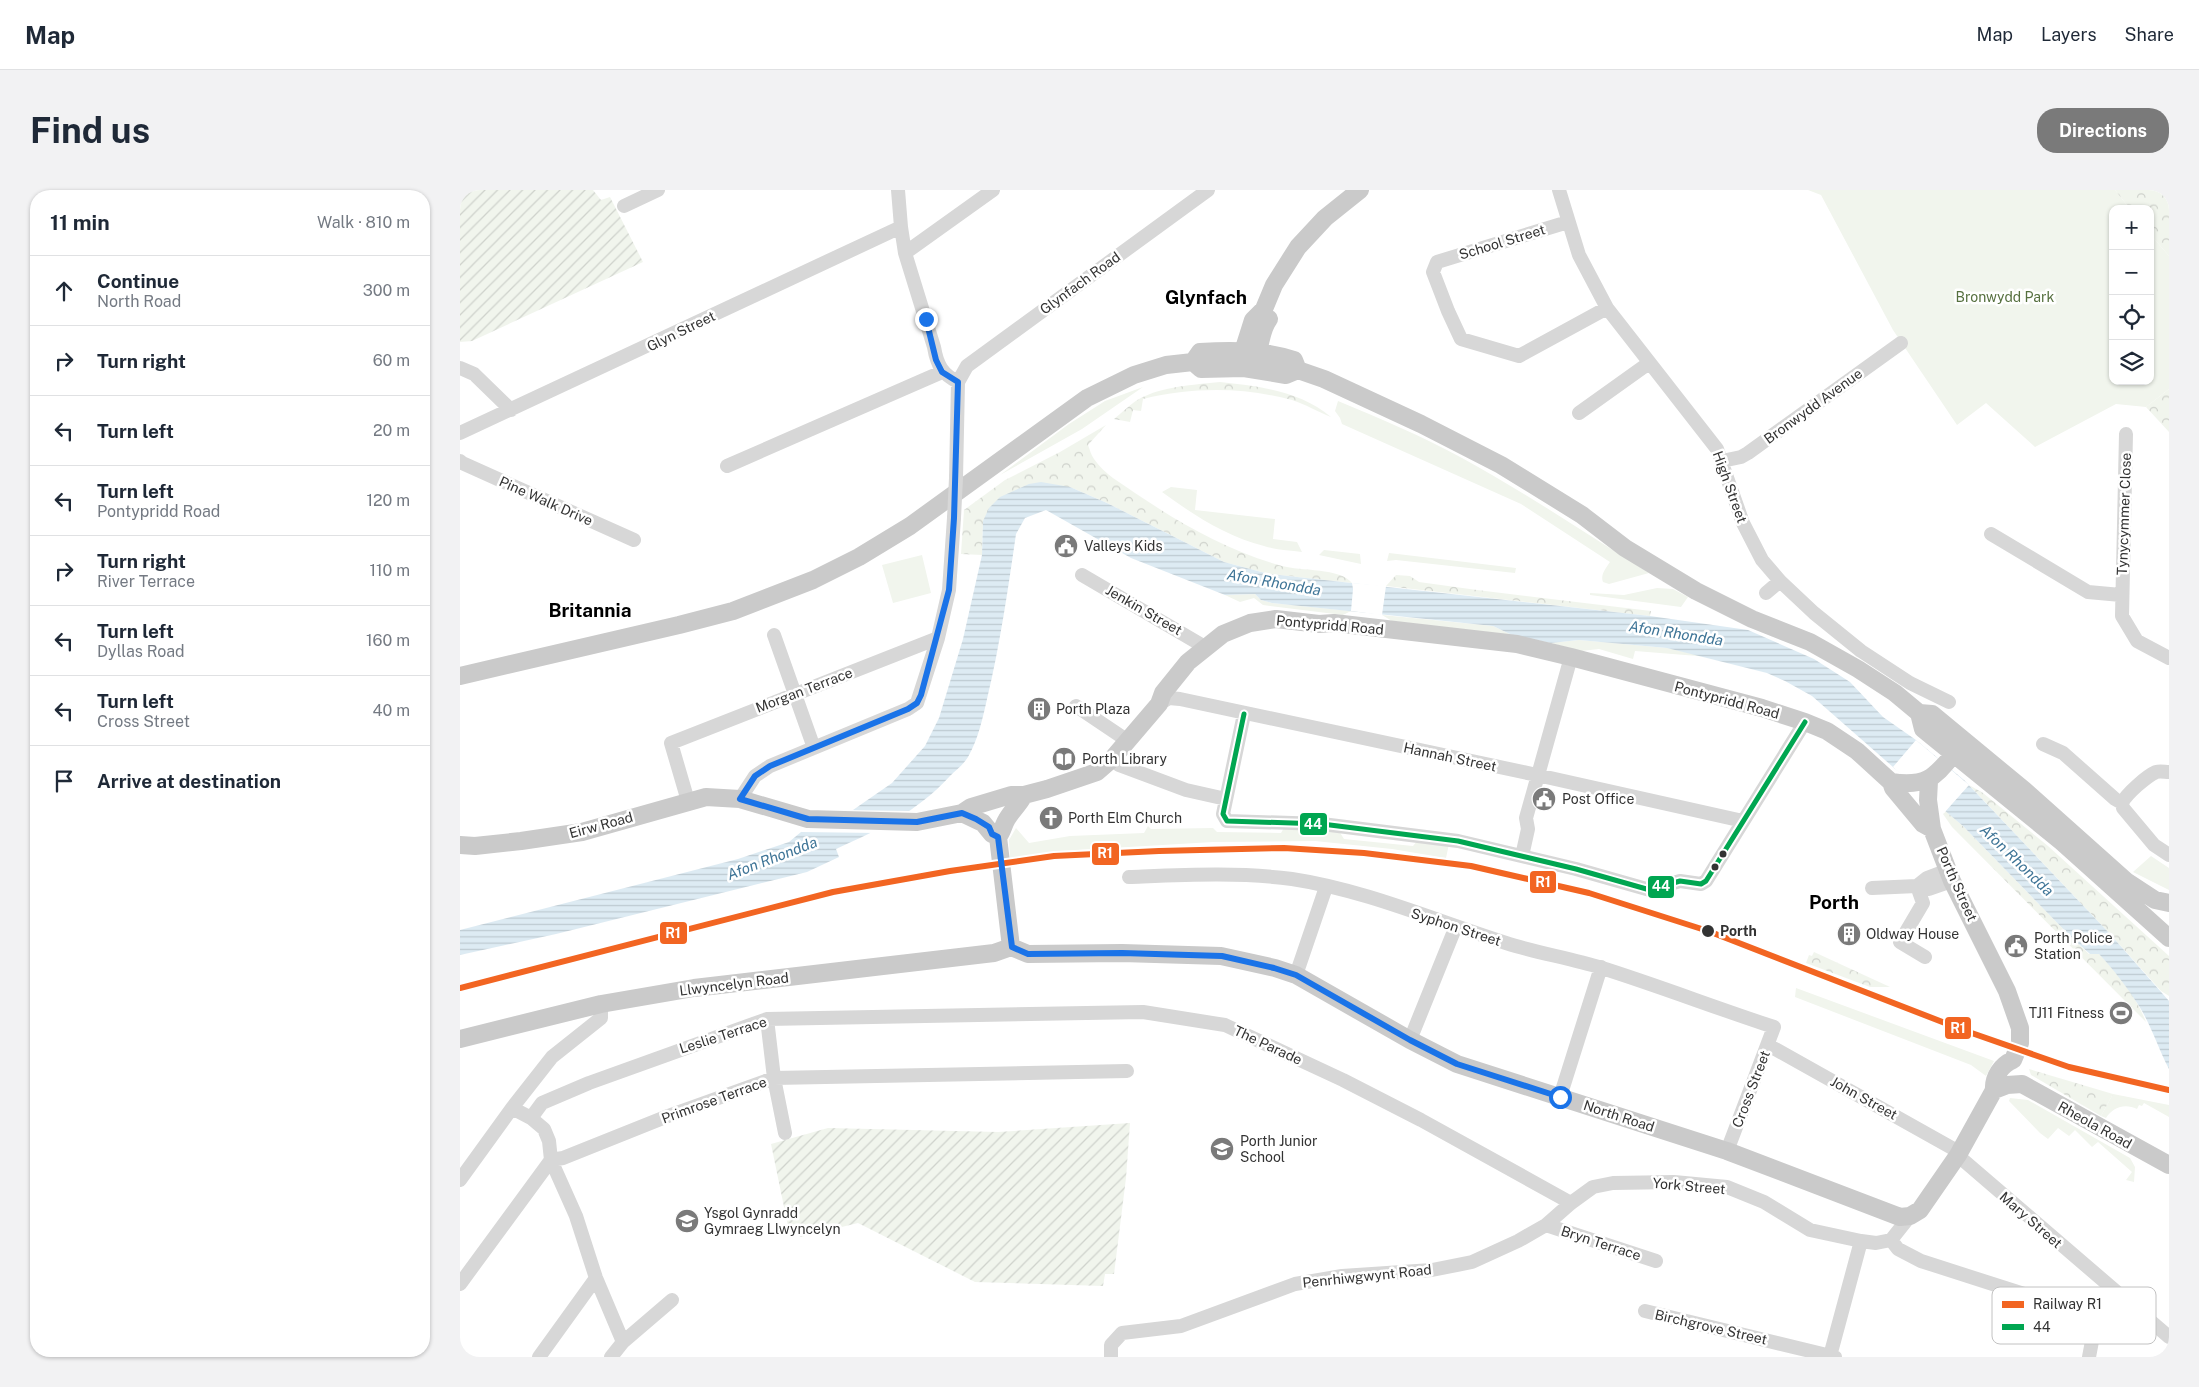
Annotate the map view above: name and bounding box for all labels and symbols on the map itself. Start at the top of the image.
street label: School Street [1457,221,1547,263]
street label: Glynfach Road [1037,249,1123,317]
district label: Glynfach [1165,286,1247,308]
park label: Bronwydd Park [1956,289,2055,305]
street label: Glyn Street [644,308,718,354]
route end [915,308,938,331]
street label: Bronwydd Avenue [1761,365,1865,447]
street label: High Street [1710,449,1750,525]
street label: Tynycymmer Close [2114,452,2134,576]
street label: Pine Walk Drive [497,473,595,529]
public building icon: Valleys Kids [1053,533,1079,559]
place label: Valleys Kids [1084,538,1163,554]
water label: Afon Rhondda [1226,565,1322,599]
street label: Jenkin Street [1103,582,1185,638]
district label: Britannia [549,599,631,621]
street label: Pontypridd Road [1276,612,1384,638]
water label: Afon Rhondda [1628,617,1724,649]
street label: Morgan Terrace [753,664,855,716]
street label: Pontypridd Road [1673,678,1781,722]
building icon: Porth Plaza [1026,696,1052,722]
place label: Porth Plaza [1056,701,1130,717]
street label: Hannah Street [1402,739,1498,775]
library icon: Porth Library [1051,746,1077,772]
place label: Porth Library [1082,751,1168,767]
public building icon: Post Office [1531,786,1557,812]
place label: Post Office [1562,791,1634,807]
church icon: Porth Elm Church [1038,805,1064,831]
street label: Eirw Road [567,809,635,841]
place label: Porth Elm Church [1068,810,1182,826]
line badge: 44 [1299,812,1328,836]
text: 44 [1304,816,1322,832]
water label: Afon Rhondda [1977,821,2057,899]
water label: Afon Rhondda [725,833,819,883]
line badge: R1 [1091,842,1120,866]
street label: Porth Street [1933,844,1981,924]
text: R1 [1097,845,1113,861]
unlabelled marker [1718,849,1728,859]
unlabelled marker [1710,862,1720,872]
line badge: R1 [1529,870,1557,894]
text: R1 [1535,874,1551,890]
line badge: 44 [1647,875,1675,899]
text: 44 [1652,878,1670,894]
district label: Porth [1809,891,1859,913]
street label: Syphon Street [1409,905,1503,949]
line badge: R1 [659,921,688,945]
building icon: Oldway House [1836,921,1862,947]
marker: Porth [1700,923,1716,939]
place label: Porth [1720,923,1757,939]
text: R1 [665,925,681,941]
place label: Oldway House [1866,926,1959,942]
place label: Porth Police Station [2034,930,2113,962]
public building icon: Porth Police Station [2003,933,2029,959]
street label: Llwyncelyn Road [678,969,790,999]
sports icon: TJ11 Fitness [2108,1000,2134,1026]
place label: TJ11 Fitness [2029,1005,2104,1021]
street label: Leslie Terrace [677,1013,769,1057]
line badge: R1 [1944,1016,1972,1040]
text: R1 [1950,1020,1966,1036]
street label: The Parade [1231,1022,1305,1068]
street label: Cross Street [1729,1048,1773,1130]
street label: John Street [1828,1073,1900,1123]
street label: Primrose Terrace [659,1074,769,1126]
route start [1549,1086,1572,1109]
street label: North Road [1581,1097,1657,1135]
street label: Rheola Road [2055,1098,2135,1152]
place label: Porth Junior School [1240,1133,1318,1165]
school or university icon: Porth Junior School [1209,1136,1235,1162]
street label: York Street [1652,1175,1726,1197]
street label: Mary Street [1997,1189,2065,1251]
place label: Ysgol Gynradd Gymraeg Llwyncelyn [704,1205,841,1237]
school or university icon: Ysgol Gynradd Gymraeg Llwyncelyn [674,1208,700,1234]
street label: Bryn Terrace [1559,1223,1643,1263]
street label: Penrhiwgwynt Road [1302,1261,1432,1291]
legend [1992,1287,2156,1344]
text: Railway R1 [2033,1296,2102,1312]
street label: Birchgrove Street [1653,1306,1769,1348]
text: 44 [2033,1319,2051,1335]

